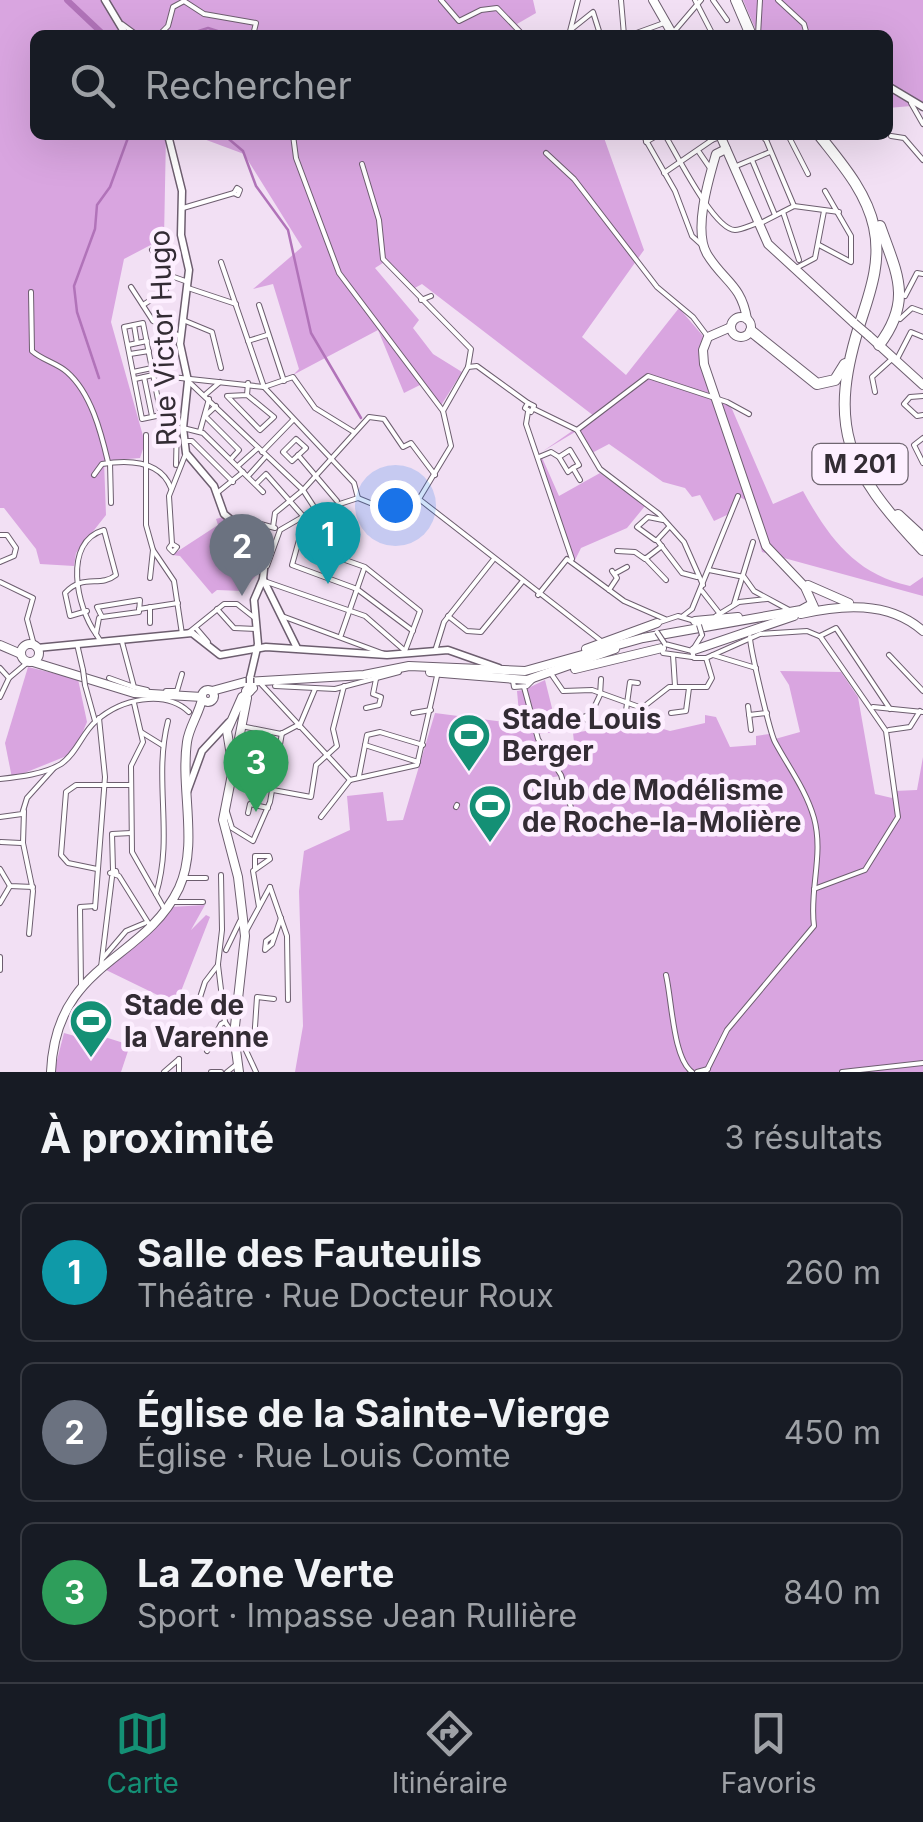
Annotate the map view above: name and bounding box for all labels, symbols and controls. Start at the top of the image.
search box [30,30,893,140]
icon: search [65,58,120,113]
text: Rechercher [145,62,352,108]
street label: Rue Victor Hugo [142,229,184,447]
road number: M 201 [812,444,908,484]
your location [370,480,421,531]
pin: 1 [296,502,360,584]
pin: 2 [210,514,274,596]
place label: Stade Louis Berger [502,702,662,768]
sports icon: Stade Louis Berger [446,712,492,773]
pin: 3 [224,730,288,812]
place label: Club de Modélisme de Roche-la-Molière [522,773,801,839]
sports icon: Club de Modélisme de Roche-la-Molière [467,783,513,844]
place label: Stade de la Varenne [124,988,269,1054]
sports icon: Stade de la Varenne [68,998,114,1059]
text: À proximité [40,1112,274,1163]
text: 3 résultats [724,1118,883,1157]
text: Salle des Fauteuils [137,1230,482,1276]
text: 1 [68,1253,81,1292]
text: 260 m [784,1253,881,1292]
text: Théâtre · Rue Docteur Roux [137,1276,554,1315]
text: Église de la Sainte-Vierge [137,1390,610,1436]
text: 2 [64,1413,85,1452]
text: 450 m [784,1413,881,1452]
text: Église · Rue Louis Comte [137,1436,511,1475]
text: La Zone Verte [137,1550,394,1596]
text: 3 [64,1573,85,1612]
text: 840 m [783,1573,881,1612]
text: Sport · Impasse Jean Rullière [137,1596,577,1635]
tab: Carte [106,1706,179,1800]
tab: Itinéraire [392,1706,508,1800]
tab: Favoris [721,1706,817,1800]

